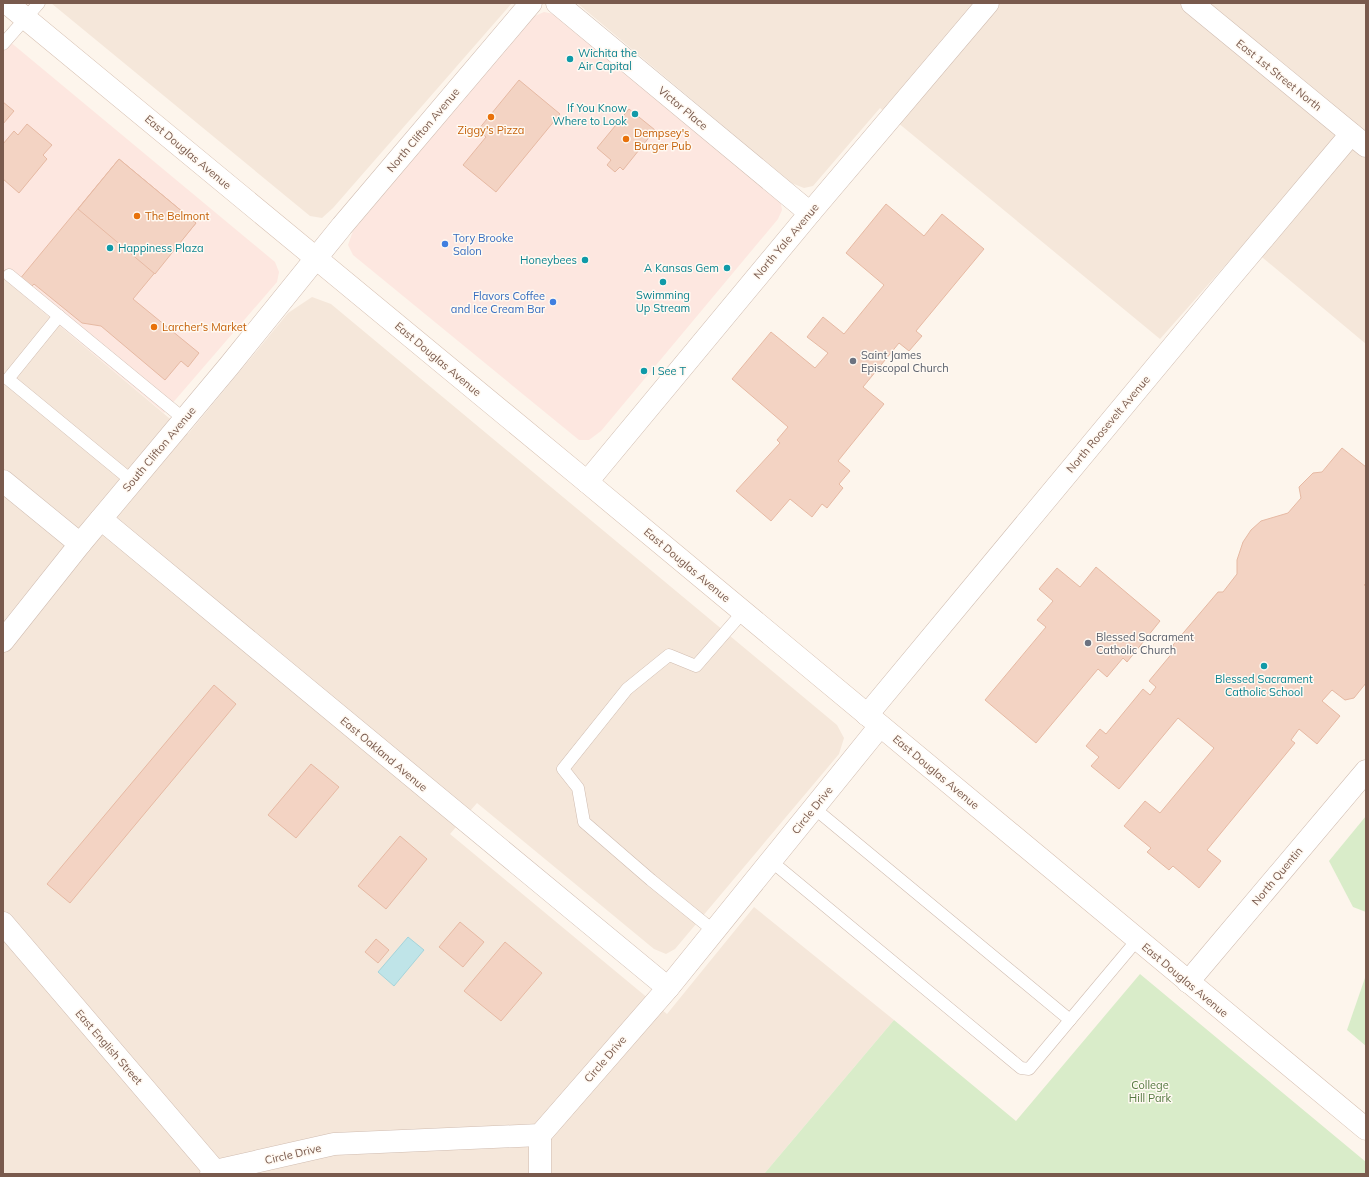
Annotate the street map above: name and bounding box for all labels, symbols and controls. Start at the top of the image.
street label: East 1st Street North [1233,36,1325,114]
place label: Wichita the Air Capital [578,46,637,73]
marker: Wichita the Air Capital [565,54,575,64]
street label: Victor Place [655,83,711,133]
street label: North Clifton Avenue [384,85,462,175]
place label: If You Know Where to Look [552,101,627,128]
marker: If You Know Where to Look [630,109,640,119]
street label: East Douglas Avenue [142,112,234,192]
marker: Ziggy's Pizza [486,112,496,122]
place label: Ziggy's Pizza [458,123,524,137]
place label: Dempsey's Burger Pub [634,126,692,153]
marker: Dempsey's Burger Pub [621,134,631,144]
street label: North Yale Avenue [750,200,822,282]
place label: The Belmont [145,209,209,223]
marker: The Belmont [132,211,142,221]
place label: Tory Brooke Salon [453,231,514,258]
marker: Tory Brooke Salon [440,239,450,249]
place label: Happiness Plaza [118,241,204,255]
marker: Happiness Plaza [105,243,115,253]
place label: Honeybees [520,253,577,267]
marker: Honeybees [580,255,590,265]
place label: A Kansas Gem [644,261,719,275]
marker: A Kansas Gem [722,263,732,273]
marker: Swimming Up Stream [658,277,668,287]
place label: Swimming Up Stream [636,288,690,315]
place label: Flavors Coffee and Ice Cream Bar [451,289,545,316]
marker: Flavors Coffee and Ice Cream Bar [548,297,558,307]
street label: East Douglas Avenue [392,319,484,399]
place label: Larcher's Market [162,320,247,334]
marker: Larcher's Market [149,322,159,332]
place label: Saint James Episcopal Church [861,348,949,375]
marker: Saint James Episcopal Church [848,356,858,366]
place label: I See T [652,364,686,378]
marker: I See T [639,366,649,376]
street label: North Roosevelt Avenue [1063,372,1153,476]
street label: South Clifton Avenue [119,404,199,494]
street label: East Douglas Avenue [641,525,733,605]
place label: Blessed Sacrament Catholic Church [1096,630,1194,657]
marker: Blessed Sacrament Catholic Church [1083,638,1093,648]
marker: Blessed Sacrament Catholic School [1259,661,1269,671]
place label: Blessed Sacrament Catholic School [1215,672,1313,699]
street label: East Oakland Avenue [338,714,430,795]
street label: East Douglas Avenue [890,732,982,812]
street label: Circle Drive [788,783,836,837]
street label: North Quentin [1248,844,1306,908]
street label: East Douglas Avenue [1139,940,1231,1020]
street label: East English Street [73,1007,146,1088]
street label: Circle Drive [581,1033,629,1085]
park label: College Hill Park [1129,1078,1171,1105]
street label: Circle Drive [263,1141,323,1167]

